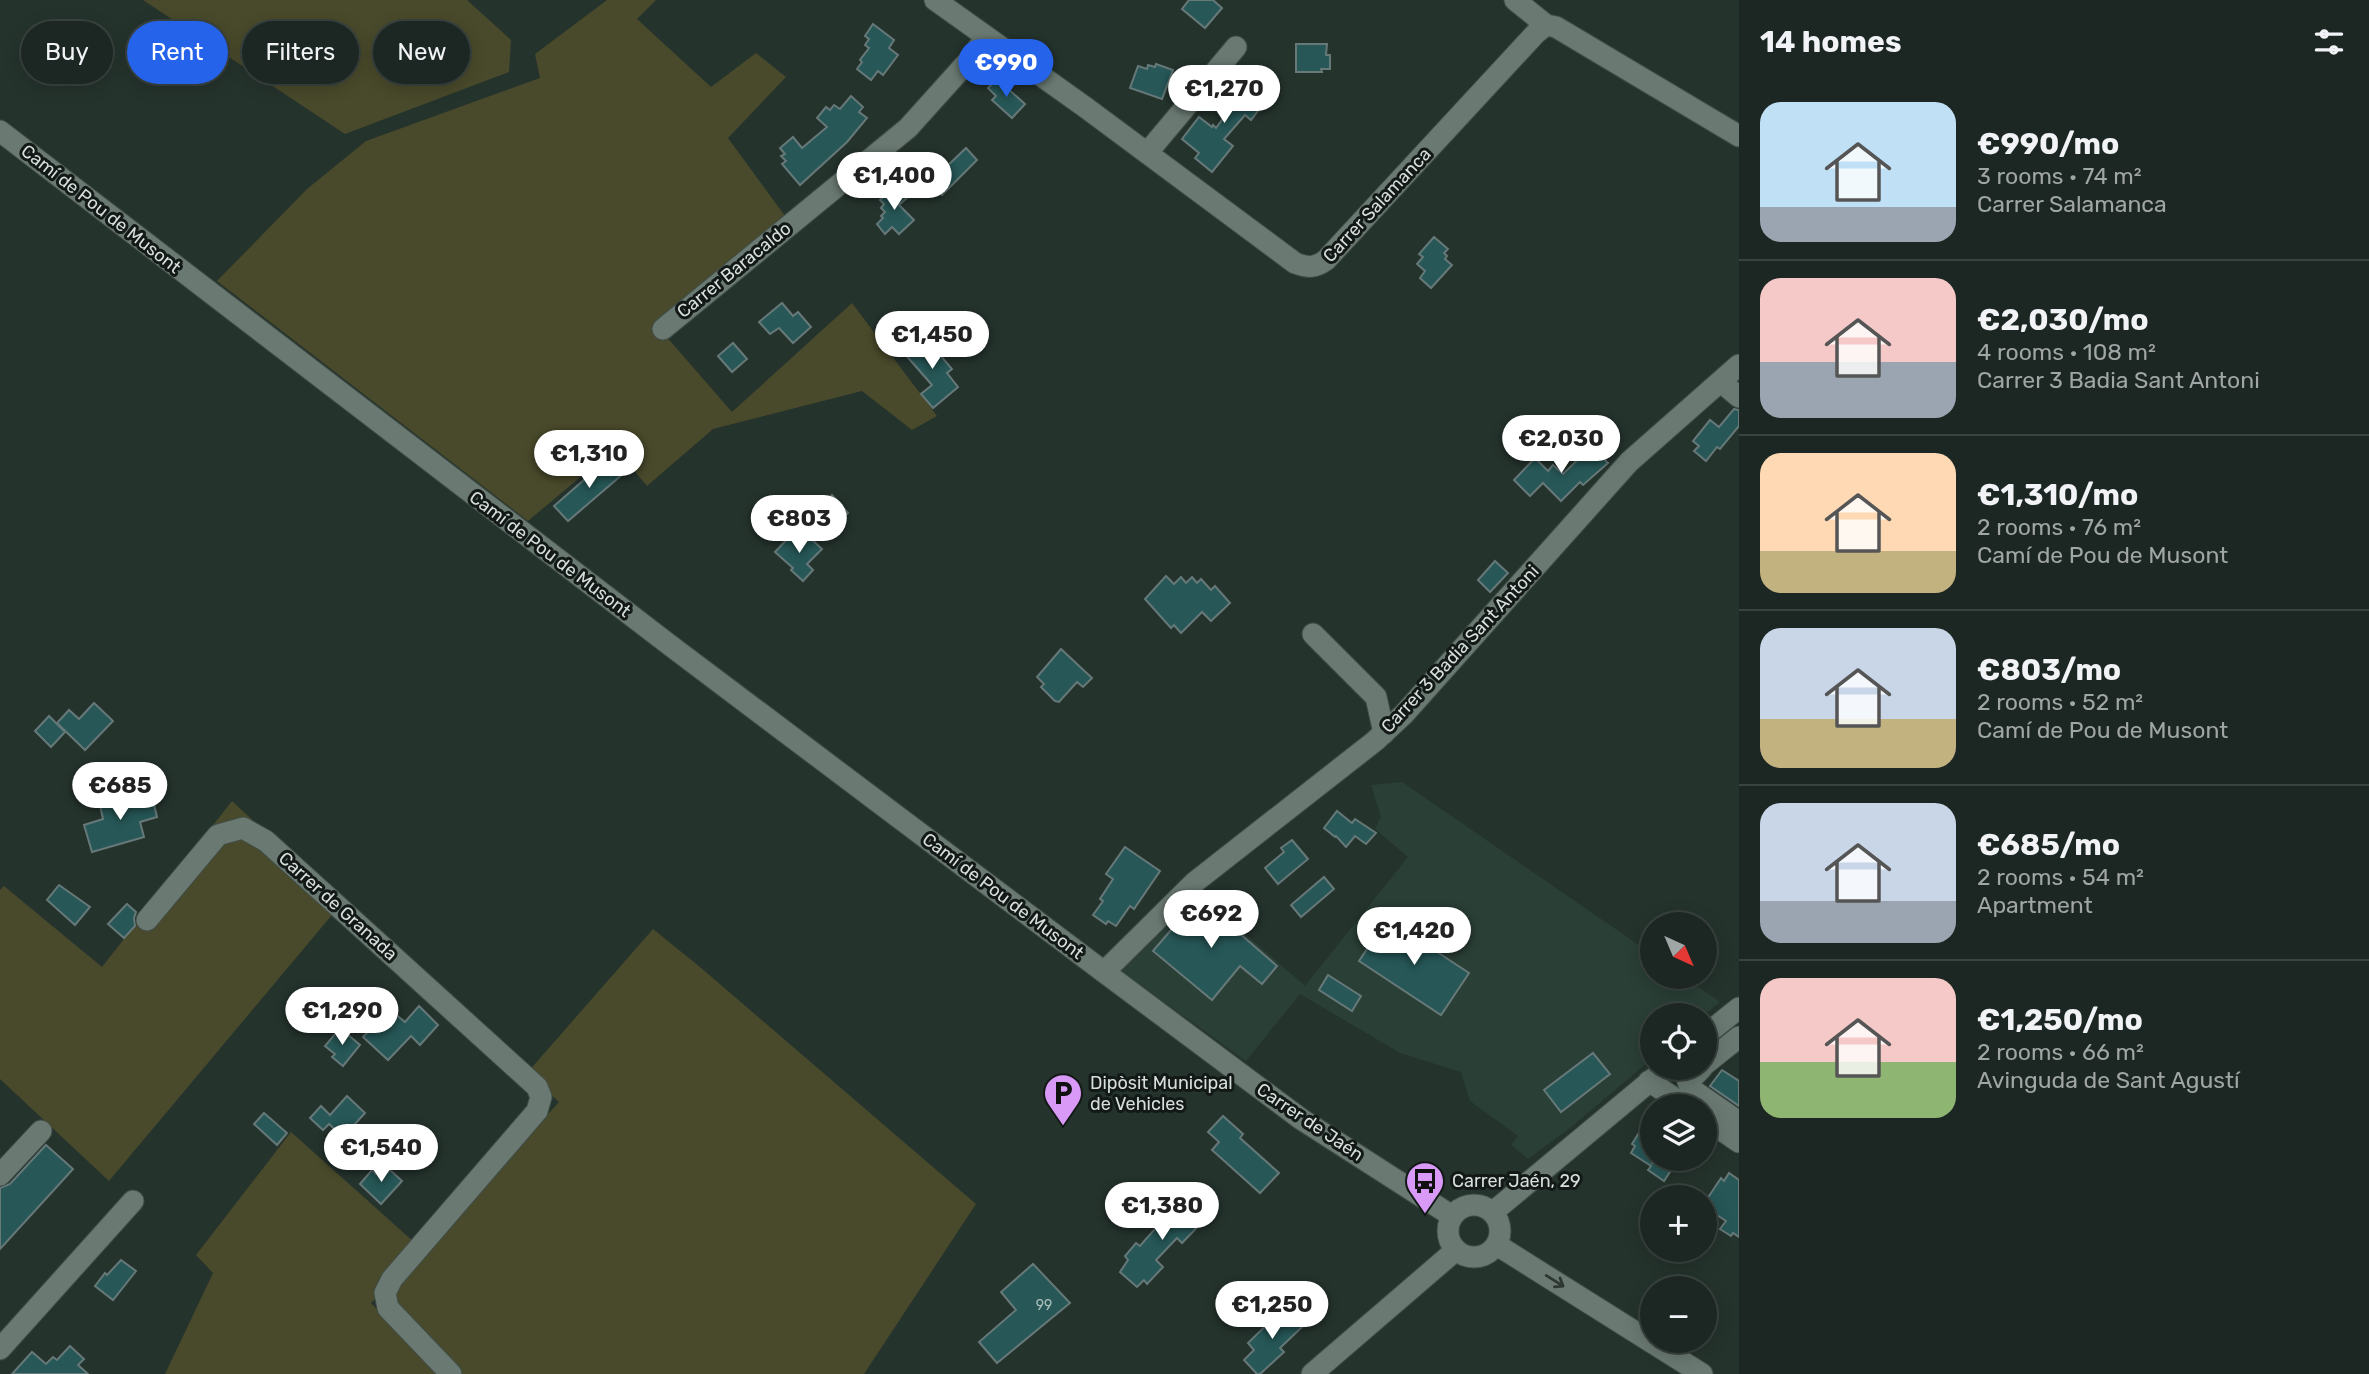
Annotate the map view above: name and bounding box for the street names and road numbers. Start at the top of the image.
street label: Camí de Pou de Musont [17,140,185,278]
street label: Carrer Salamanca [1318,143,1436,267]
street label: Carrer Baracaldo [673,217,795,323]
street label: Camí de Pou de Musont [465,486,635,622]
street label: Carrer 3 Badia Sant Antoni [1376,561,1544,737]
street label: Camí de Pou de Musont [918,828,1088,964]
street label: Carrer de Granada [274,847,402,965]
street label: Carrer de Jaén [1253,1078,1367,1166]

